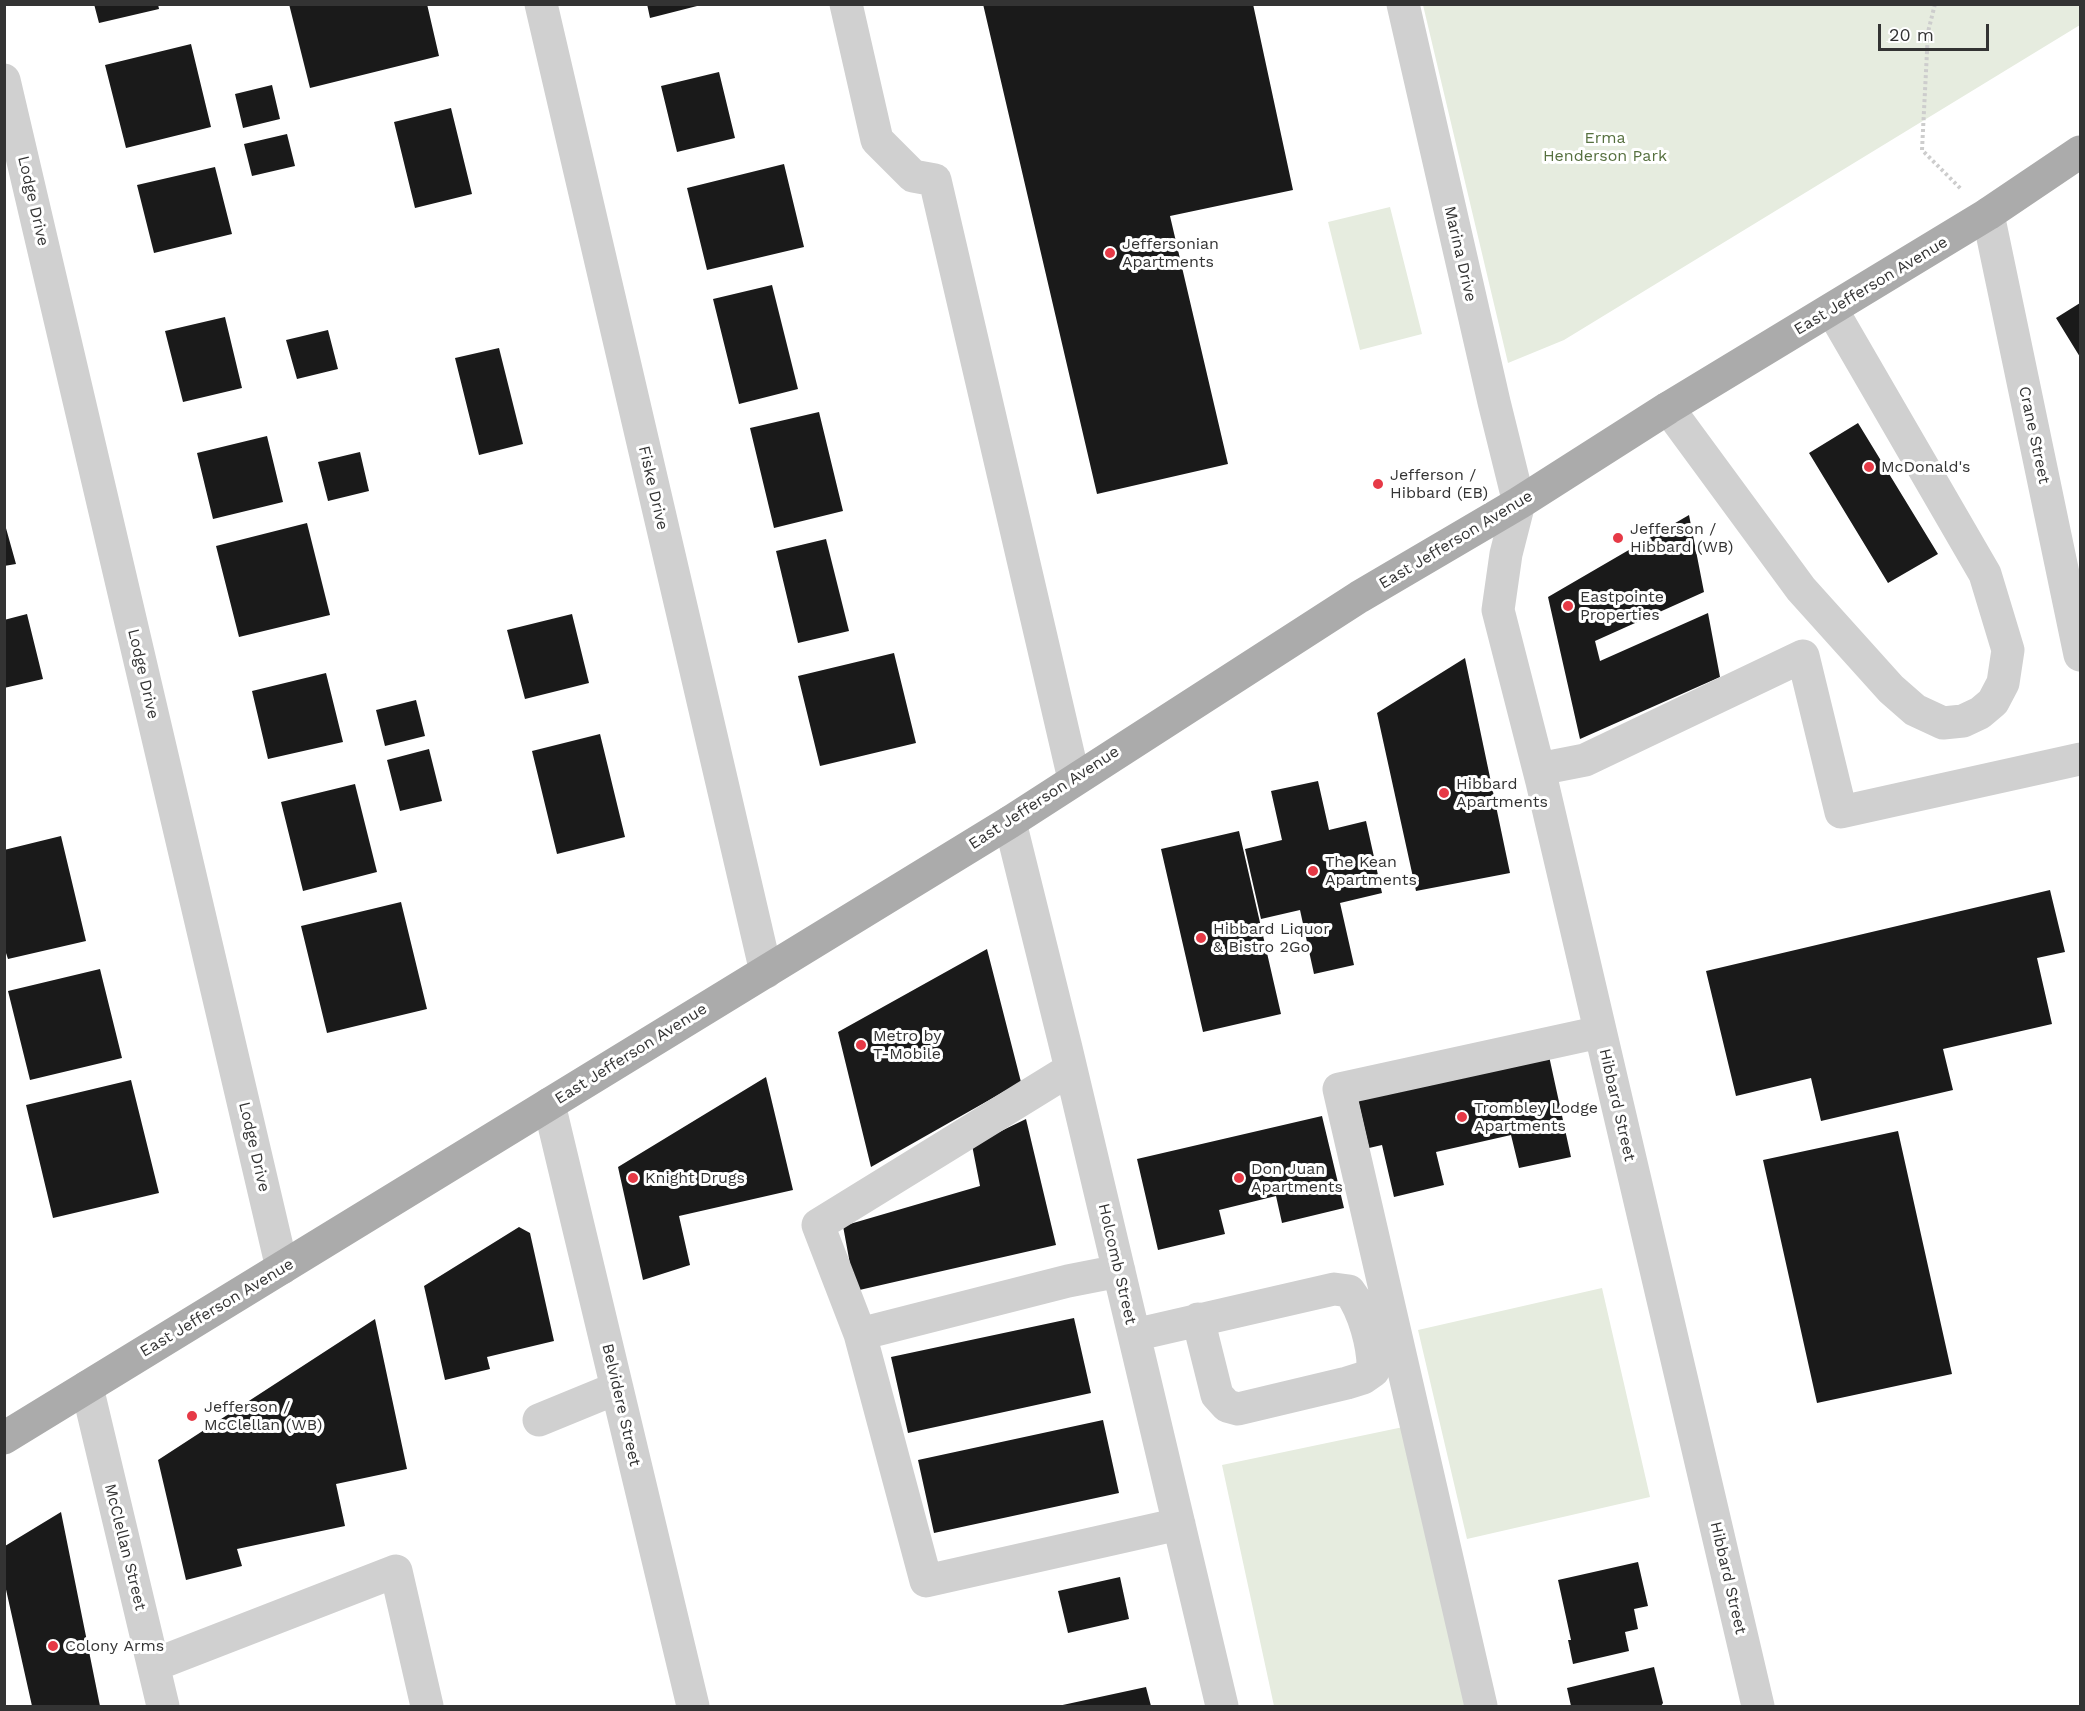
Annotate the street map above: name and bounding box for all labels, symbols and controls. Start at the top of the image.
scale bar [1881,12,1992,50]
text: 20 m [1889,24,1934,45]
park label: Erma Henderson Park [1543,128,1667,166]
street label: Lodge Drive [13,154,53,248]
street label: Marina Drive [1440,204,1480,304]
street label: East Jefferson Avenue [1791,233,1951,339]
place label: Jeffersonian Apartments [1122,234,1219,272]
marker: Jeffersonian Apartments [1103,246,1117,260]
street label: Crane Street [2014,385,2054,485]
street label: Fiske Drive [634,444,672,532]
place label: McDonald's [1881,457,1970,477]
marker: McDonald's [1862,460,1876,474]
place label: Jefferson / Hibbard (EB) [1390,465,1488,503]
marker: Jefferson / Hibbard (EB) [1371,477,1385,491]
street label: East Jefferson Avenue [1376,487,1536,593]
place label: Jefferson / Hibbard (WB) [1630,519,1733,557]
marker: Jefferson / Hibbard (WB) [1611,531,1625,545]
place label: Eastpointe Properties [1580,587,1664,625]
marker: Eastpointe Properties [1561,599,1575,613]
street label: Lodge Drive [123,627,163,721]
street label: East Jefferson Avenue [965,742,1123,854]
place label: Hibbard Apartments [1456,774,1548,812]
marker: Hibbard Apartments [1437,786,1451,800]
place label: The Kean Apartments [1325,852,1417,890]
marker: The Kean Apartments [1306,864,1320,878]
place label: Hibbard Liquor & Bistro 2Go [1213,919,1330,957]
marker: Hibbard Liquor & Bistro 2Go [1194,931,1208,945]
street label: East Jefferson Avenue [551,999,711,1109]
place label: Metro by T-Mobile [873,1026,942,1064]
marker: Metro by T-Mobile [854,1038,868,1052]
street label: Hibbard Street [1595,1047,1639,1163]
place label: Trombley Lodge Apartments [1474,1098,1598,1136]
street label: Lodge Drive [234,1100,274,1194]
marker: Trombley Lodge Apartments [1455,1110,1469,1124]
place label: Don Juan Apartments [1251,1159,1343,1197]
place label: Knight Drugs [645,1168,745,1188]
marker: Knight Drugs [626,1171,640,1185]
marker: Don Juan Apartments [1232,1171,1246,1185]
street label: Holcomb Street [1094,1202,1140,1326]
street label: East Jefferson Avenue [137,1255,297,1361]
street label: Belvidere Street [598,1342,644,1468]
place label: Jefferson / McClellan (WB) [204,1397,322,1435]
marker: Jefferson / McClellan (WB) [185,1409,199,1423]
street label: McClellan Street [100,1482,150,1612]
street label: Hibbard Street [1706,1520,1750,1636]
place label: Colony Arms [65,1636,164,1656]
marker: Colony Arms [46,1639,60,1653]

